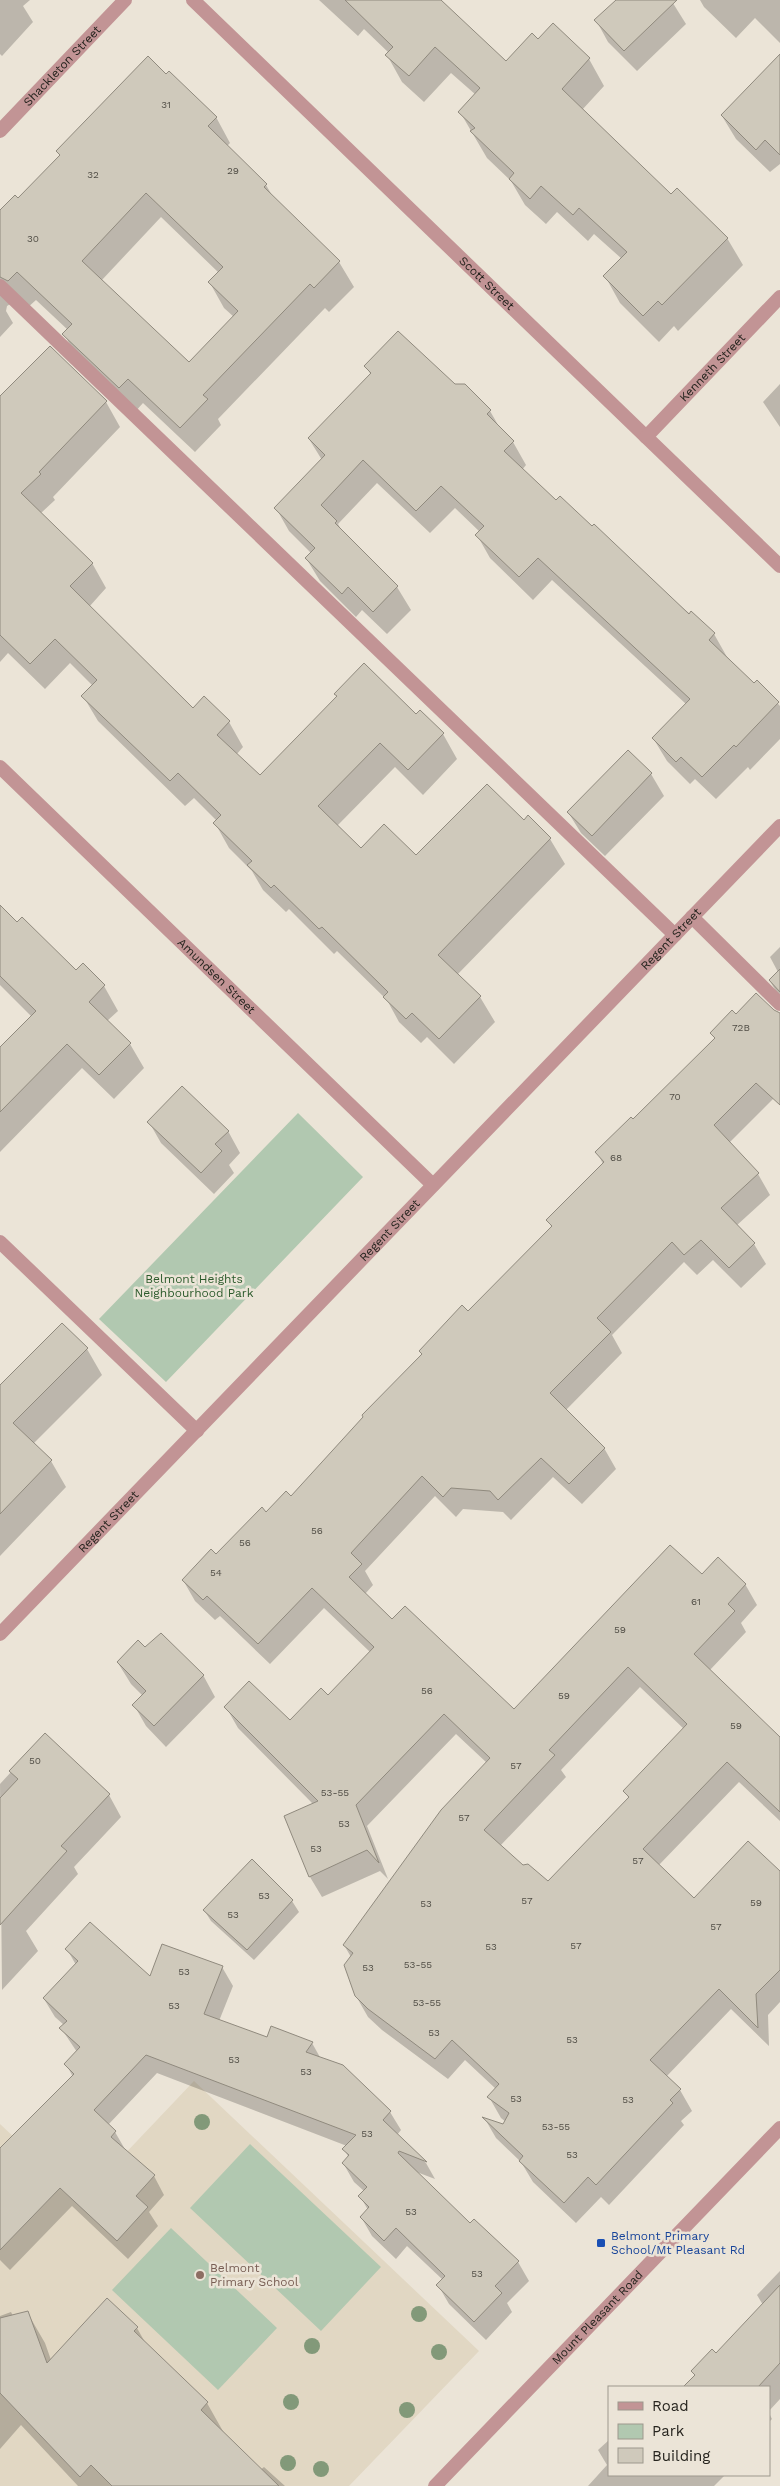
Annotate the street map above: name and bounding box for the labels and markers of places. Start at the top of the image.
place label: Belmont Primary School/Mt Pleasant Rd [611,2229,745,2257]
marker: Belmont Primary School/Mt Pleasant Rd [595,2237,607,2249]
place label: Belmont Primary School [210,2261,299,2289]
marker: Belmont Primary School [194,2269,206,2281]

